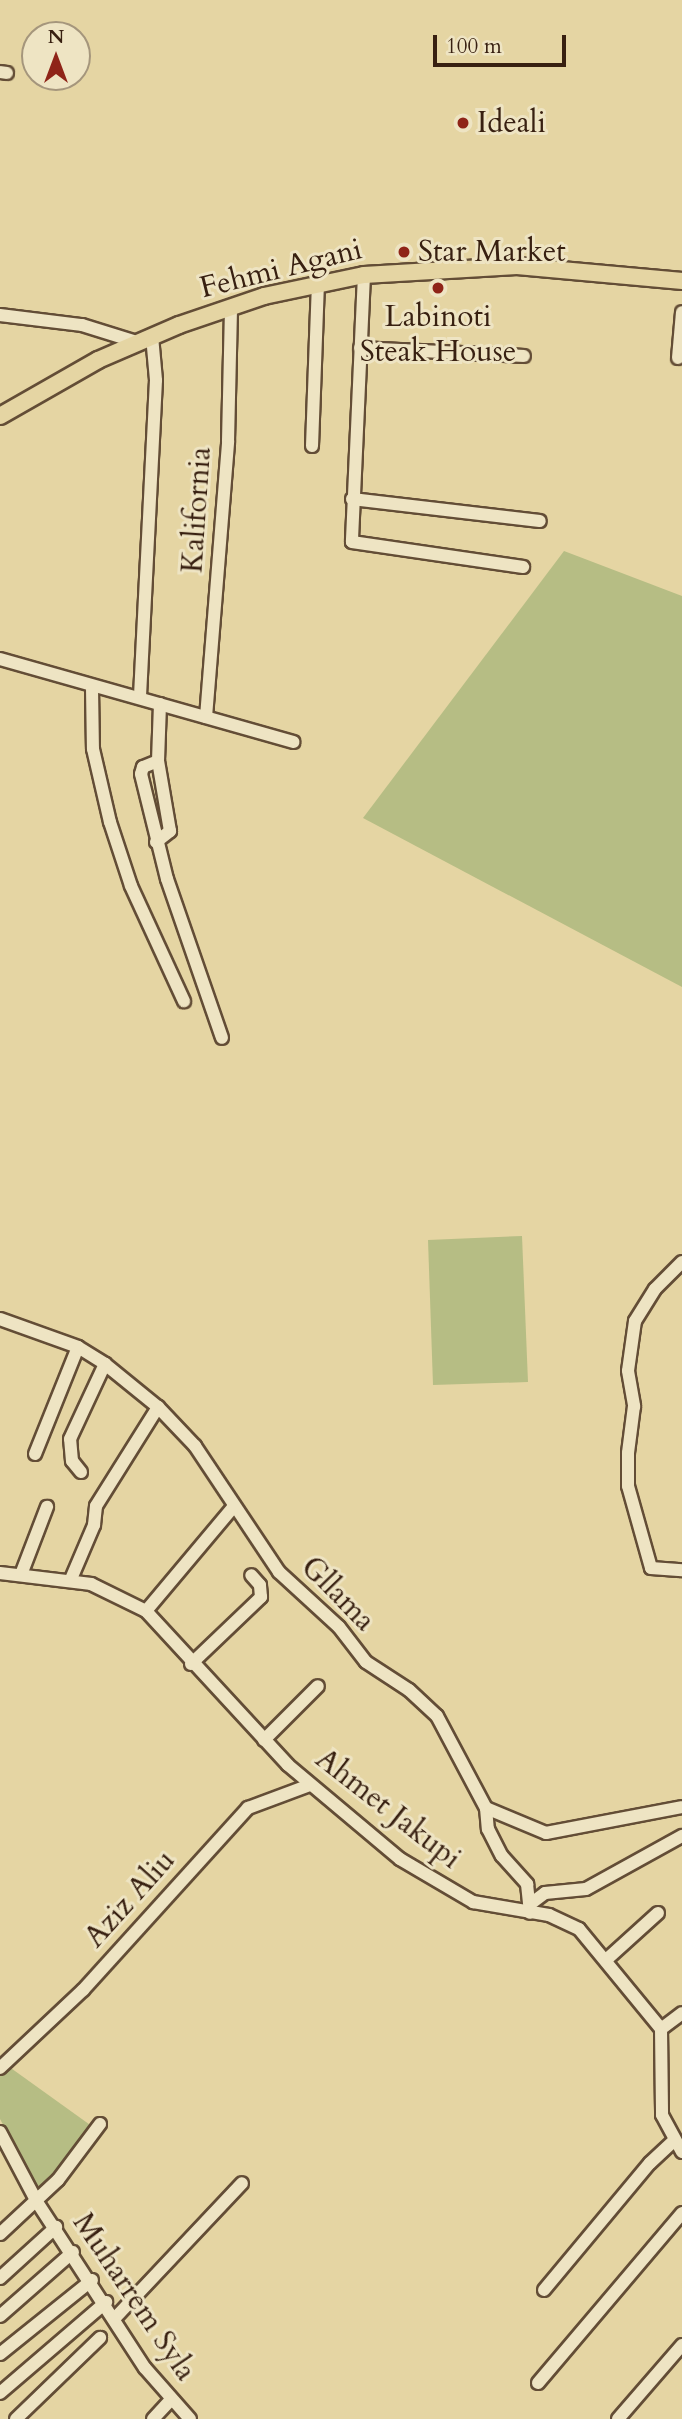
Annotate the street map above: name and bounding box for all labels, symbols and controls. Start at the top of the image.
north arrow [21,21,91,91]
scale bar [437,21,570,65]
text: N [48,24,64,50]
text: 100 m [446,32,502,61]
place label: Ideali [477,105,546,141]
marker: Ideali [455,115,471,131]
street label: Fehmi Agani [196,231,366,307]
place label: Star Market [418,234,566,270]
marker: Star Market [396,244,412,260]
marker: Labinoti Steak House [430,280,446,296]
place label: Labinoti Steak House [360,299,516,370]
street label: Kalifornia [175,446,219,574]
street label: Gllama [294,1549,382,1639]
street label: Ahmet Jakupi [308,1741,468,1877]
street label: Aziz Aliu [77,1843,183,1955]
street label: Muharrem Syla [65,2206,203,2388]

